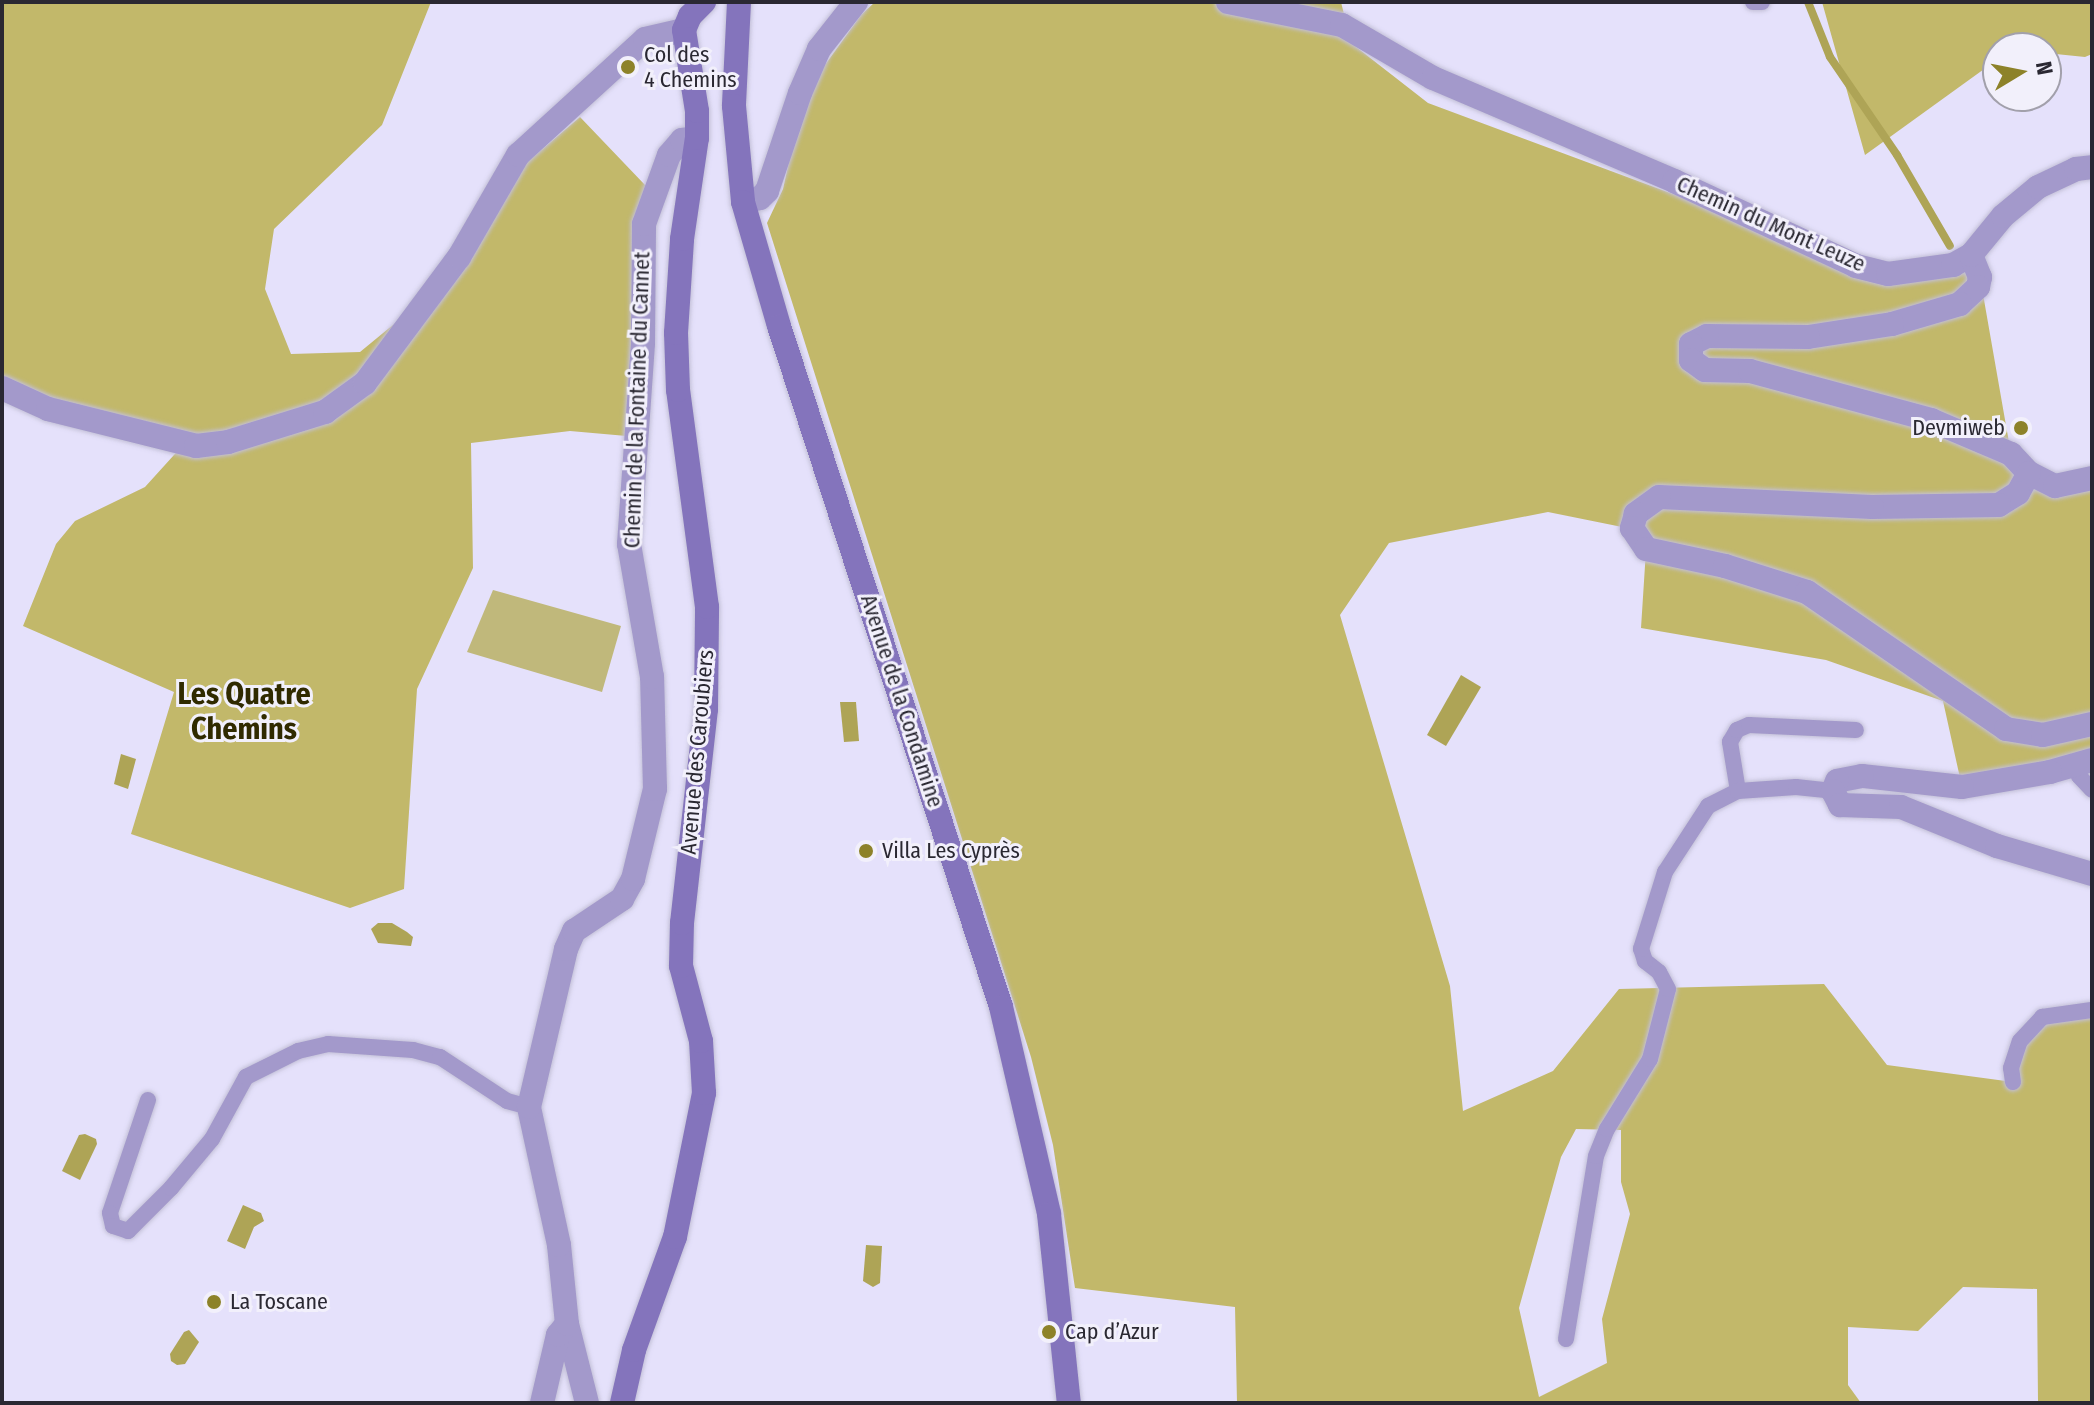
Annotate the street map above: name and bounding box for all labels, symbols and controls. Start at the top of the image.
north arrow [1982,32,2062,112]
place label: Col des 4 Chemins [644,41,737,92]
marker: Col des 4 Chemins [619,58,637,76]
text: N [2030,59,2059,77]
street label: Chemin du Mont Leuze [1673,171,1869,277]
street label: Chemin de la Fontaine du Cannet [619,251,655,549]
place label: Devmiweb [1912,415,2005,441]
marker: Devmiweb [2012,419,2030,437]
street label: Avenue de la Condamine [855,591,949,811]
street label: Avenue des Caroubiers [675,649,719,855]
district label: Les Quatre Chemins [177,676,311,746]
place label: Villa Les Cyprès [882,838,1020,864]
marker: Villa Les Cyprès [857,842,875,860]
place label: La Toscane [230,1289,328,1315]
marker: La Toscane [205,1293,223,1311]
place label: Cap d’Azur [1065,1319,1159,1345]
marker: Cap d’Azur [1040,1323,1058,1341]

